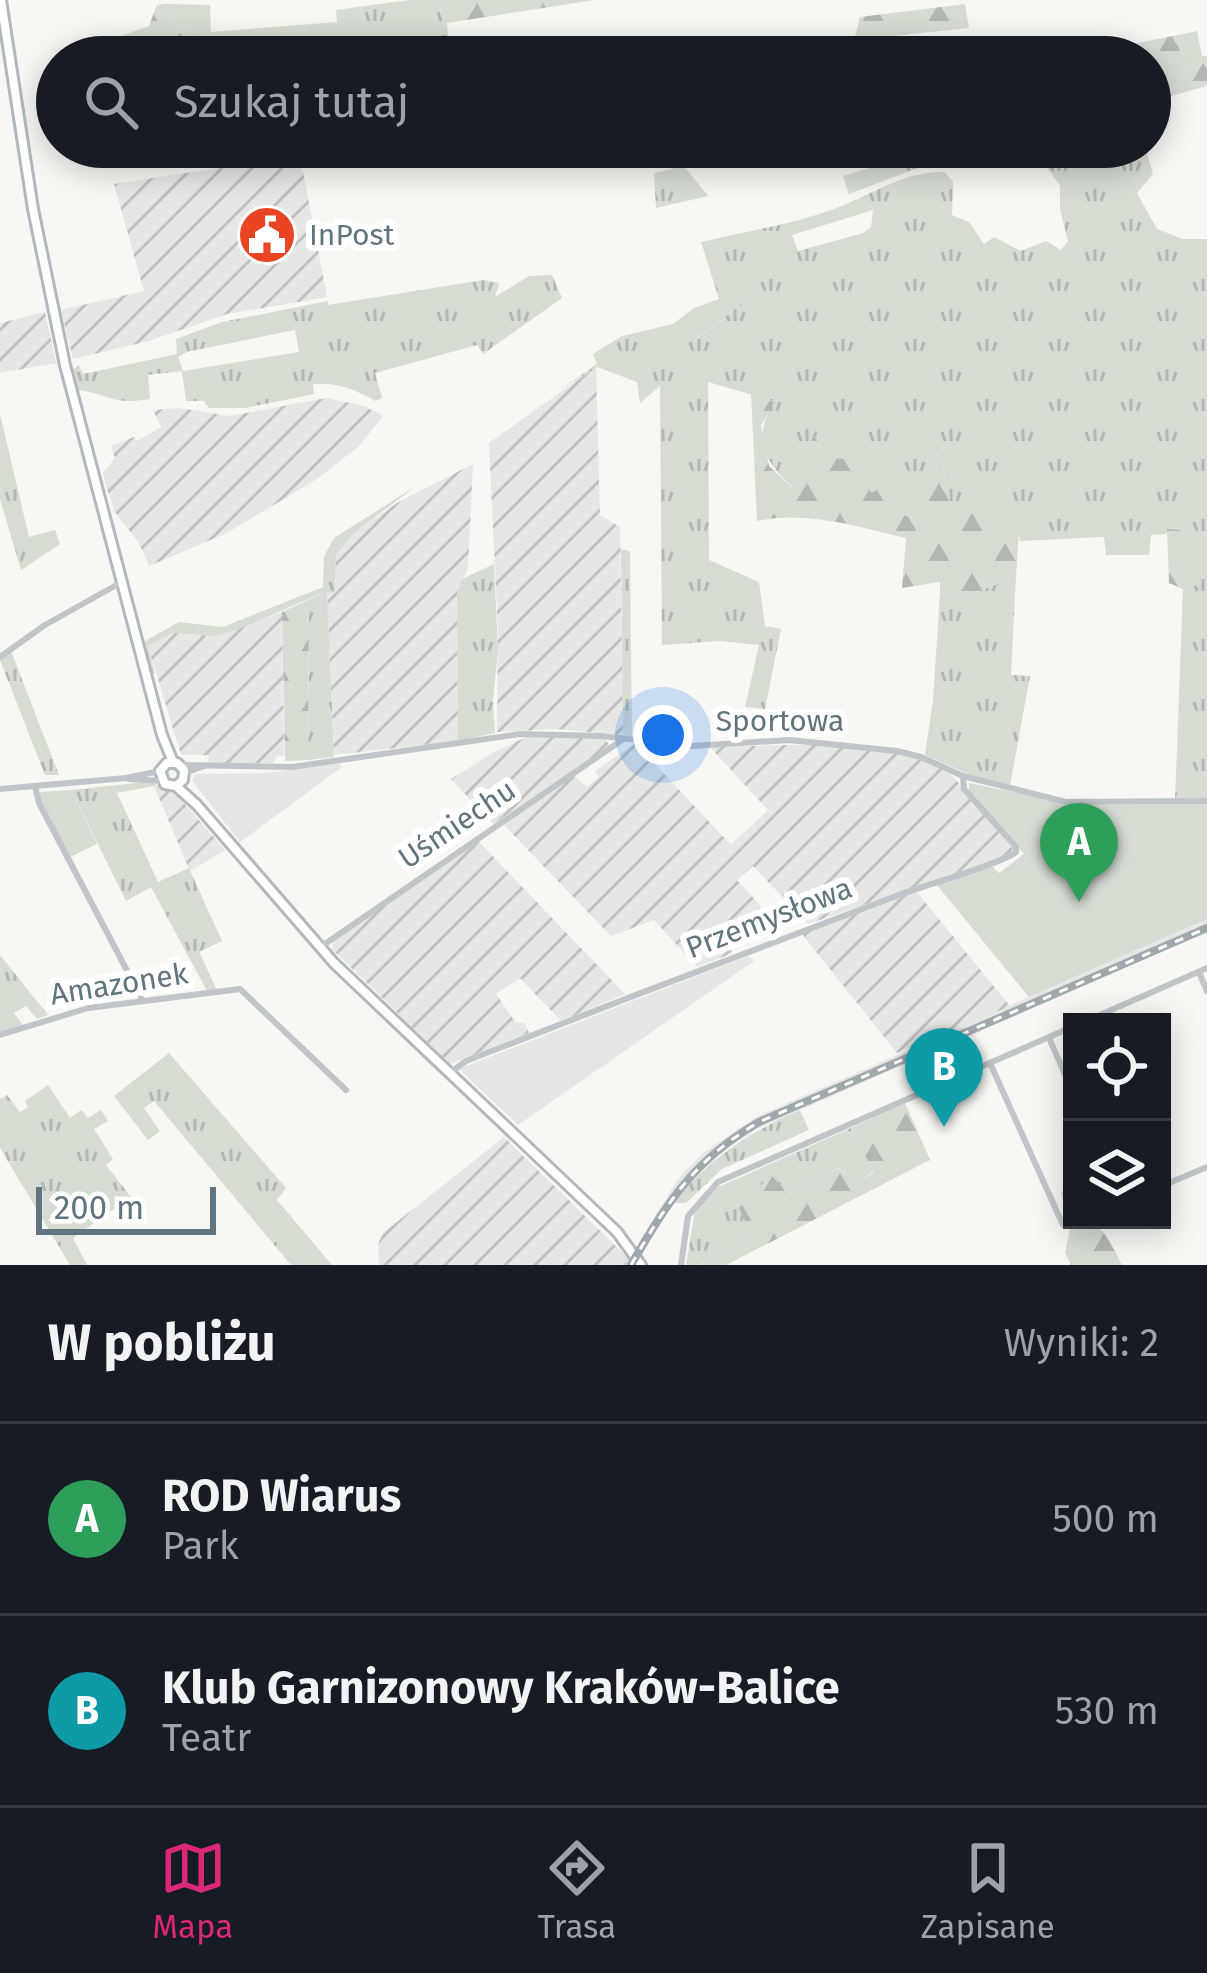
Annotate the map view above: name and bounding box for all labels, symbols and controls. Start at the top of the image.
search box [36,36,1171,168]
icon: search [78,69,144,135]
text: Szukaj tutaj [174,75,409,129]
public building icon: InPost [236,204,298,266]
place label: InPost [309,217,394,253]
street label: Sportowa [716,703,844,739]
your location [633,705,693,765]
street label: Uśmiechu [392,772,522,876]
pin: A [1040,803,1118,902]
street label: Przemysłowa [681,870,857,966]
street label: Amazonek [48,955,191,1013]
map controls [1063,1013,1171,1229]
button: locate [1063,1013,1171,1121]
pin: B [905,1028,983,1127]
button: layers [1063,1121,1171,1229]
scale bar [36,1181,216,1234]
text: 200 m [54,1188,144,1228]
text: W pobliżu [48,1312,276,1374]
text: Wyniki: 2 [1004,1320,1159,1366]
text: ROD Wiarus [162,1469,401,1523]
text: A [75,1496,99,1542]
text: 500 m [1052,1496,1159,1542]
text: Park [162,1523,239,1569]
text: Klub Garnizonowy Kraków-Balice [162,1661,840,1715]
text: B [75,1688,99,1734]
text: 530 m [1055,1688,1159,1734]
text: Teatr [162,1715,251,1761]
tab: Mapa [152,1835,233,1947]
tab: Trasa [538,1835,616,1947]
tab: Zapisane [921,1835,1055,1947]

